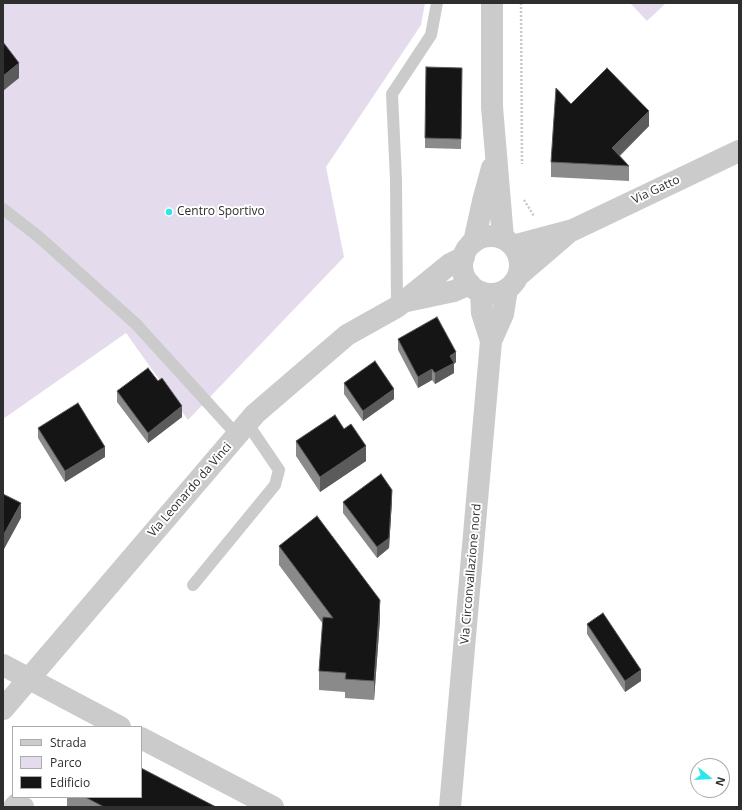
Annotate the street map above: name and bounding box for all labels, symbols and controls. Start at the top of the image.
street label: Via Gatto [630,173,682,207]
place label: Centro Sportivo [177,205,265,219]
marker: Centro Sportivo [164,207,174,217]
street label: Via Leonardo da Vinci [145,440,235,540]
street label: Via Circonvallazione nord [458,503,484,645]
legend [12,726,142,798]
text: Strada [50,734,86,751]
text: Parco [50,754,82,771]
north arrow [690,758,730,798]
text: Edificio [50,774,90,791]
text: N [712,775,729,788]

